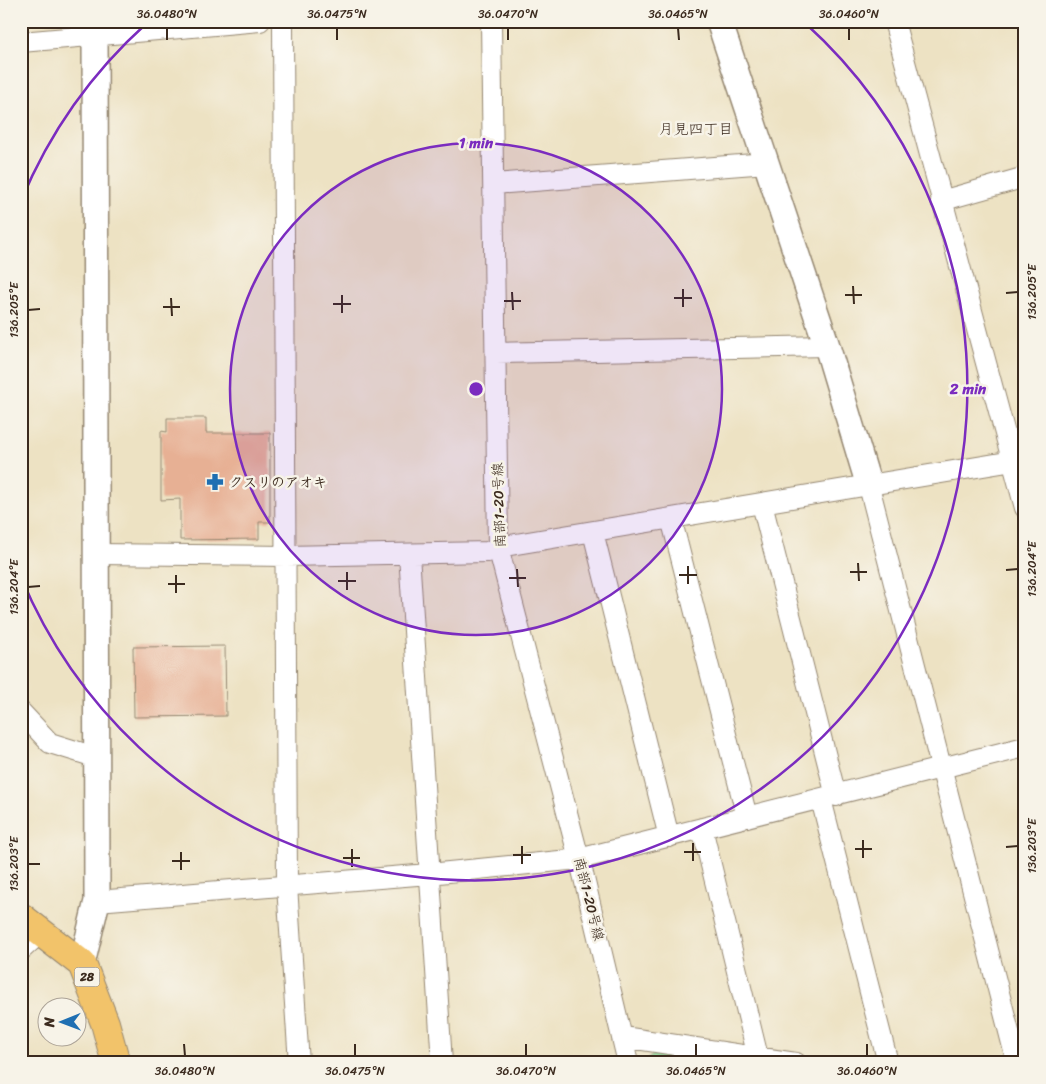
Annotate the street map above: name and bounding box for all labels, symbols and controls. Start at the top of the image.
text: 36.0480°N [137,3,198,25]
text: 36.0475°N [307,3,368,25]
text: 36.0470°N [478,3,539,25]
text: 36.0465°N [648,3,709,25]
text: 36.0460°N [819,3,880,25]
district label: 月見四丁目 [658,116,734,142]
text: 1 min [459,130,494,156]
text: 136.205°E [1021,263,1043,320]
text: 136.205°E [3,281,25,338]
text: 2 min [949,376,987,402]
centre of rings [467,380,485,398]
street label: 南部1-20号線 [485,462,513,548]
place label: クスリのアオキ [229,470,327,495]
pharmacy icon: クスリのアオキ [205,472,225,492]
text: 136.204°E [1021,540,1043,597]
text: 136.204°E [3,558,25,615]
text: 136.203°E [1021,817,1043,874]
text: 136.203°E [3,835,25,892]
street label: 南部1-20号線 [567,855,611,943]
road number: 28 [74,968,100,986]
north arrow [38,996,88,1046]
text: N [37,1017,62,1028]
text: 36.0480°N [155,1060,216,1082]
text: 36.0475°N [325,1060,386,1082]
text: 36.0470°N [496,1060,557,1082]
text: 36.0465°N [666,1060,727,1082]
text: 36.0460°N [837,1060,898,1082]

